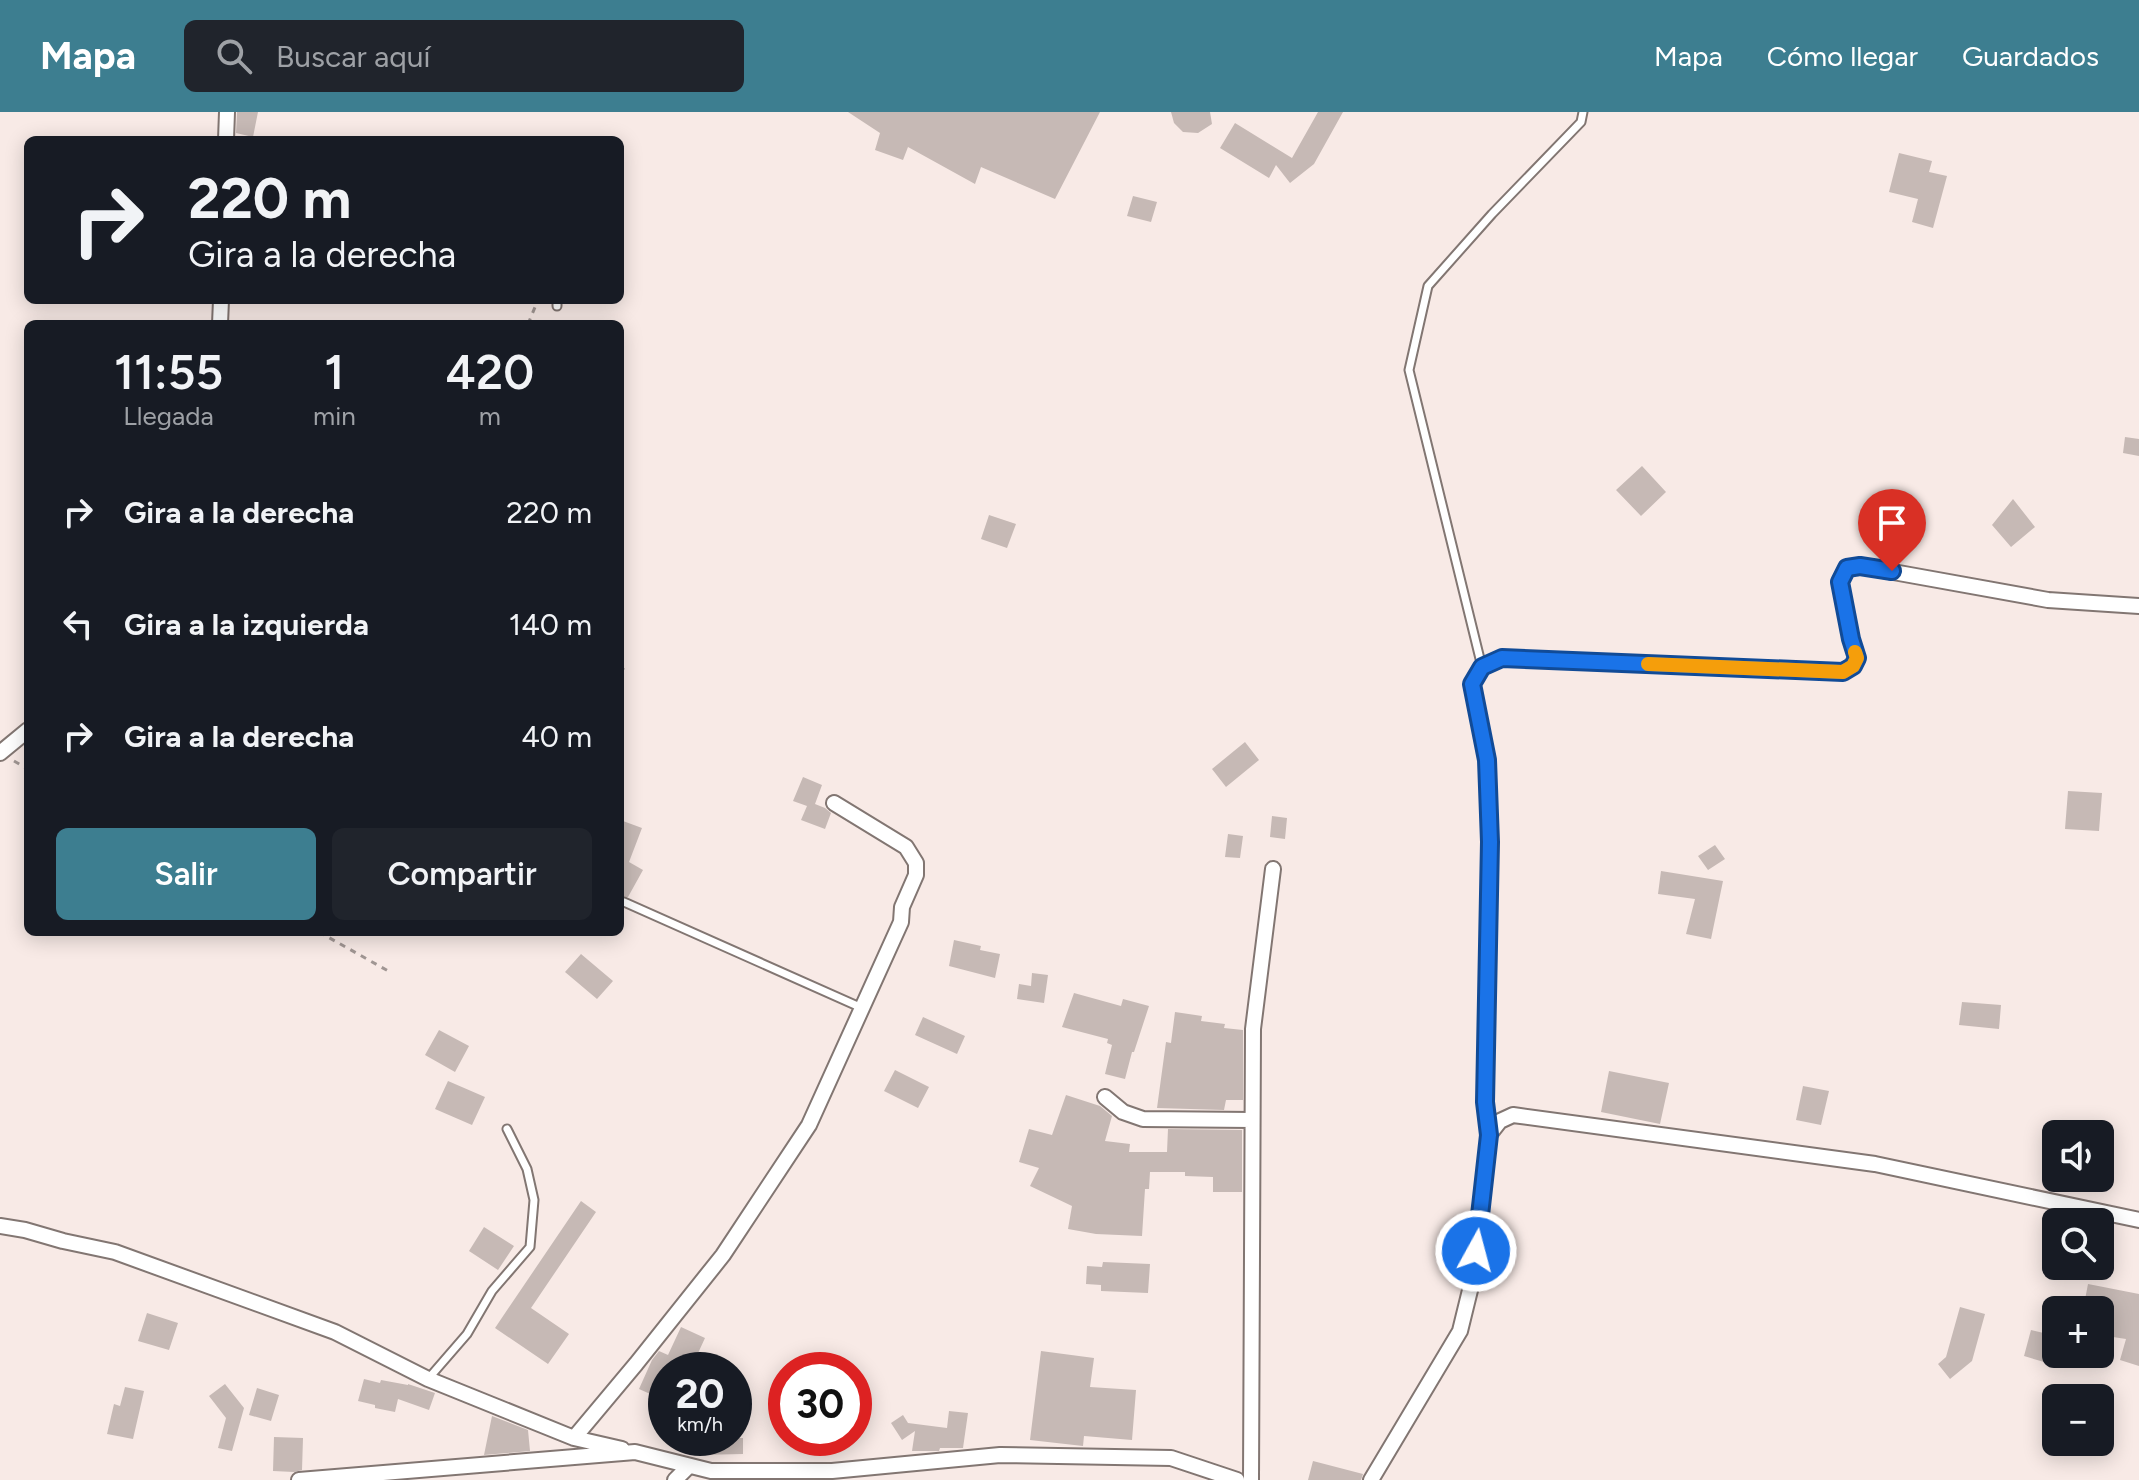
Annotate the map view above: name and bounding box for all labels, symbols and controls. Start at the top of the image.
search box [184,20,744,92]
text: Mapa [40,33,136,79]
icon: search [212,34,256,78]
text: Buscar aquí [276,38,430,75]
text: Mapa [1654,39,1723,73]
text: Cómo llegar [1767,39,1918,73]
text: Guardados [1962,39,2099,73]
text: 220 m [188,165,351,232]
icon: right [56,168,160,272]
text: Gira a la derecha [188,233,456,276]
text: 11:55 [114,343,223,401]
text: 1 [324,343,344,401]
text: 420 [446,343,534,401]
text: Llegada [123,400,214,432]
text: min [313,400,356,432]
text: m [479,400,501,432]
pin [1858,489,1926,571]
icon: right [56,490,100,534]
text: Gira a la derecha [124,494,354,531]
text: 220 m [506,494,592,531]
icon: arrive [1870,501,1914,545]
icon: left [56,602,100,646]
text: Gira a la izquierda [124,606,369,643]
text: 140 m [509,606,592,643]
icon: right [56,714,100,758]
text: Gira a la derecha [124,718,354,755]
text: 40 m [521,718,592,755]
button: Salir [56,828,316,920]
button: Compartir [332,828,592,920]
map controls [2042,1120,2114,1456]
button: sound [2042,1120,2114,1192]
button: search [2042,1208,2114,1280]
position arrow [1434,1209,1518,1293]
button: + [2042,1296,2114,1368]
speed limit sign: 30 [768,1352,872,1456]
text: 20 [675,1370,725,1418]
button: − [2042,1384,2114,1456]
text: km/h [677,1412,723,1436]

